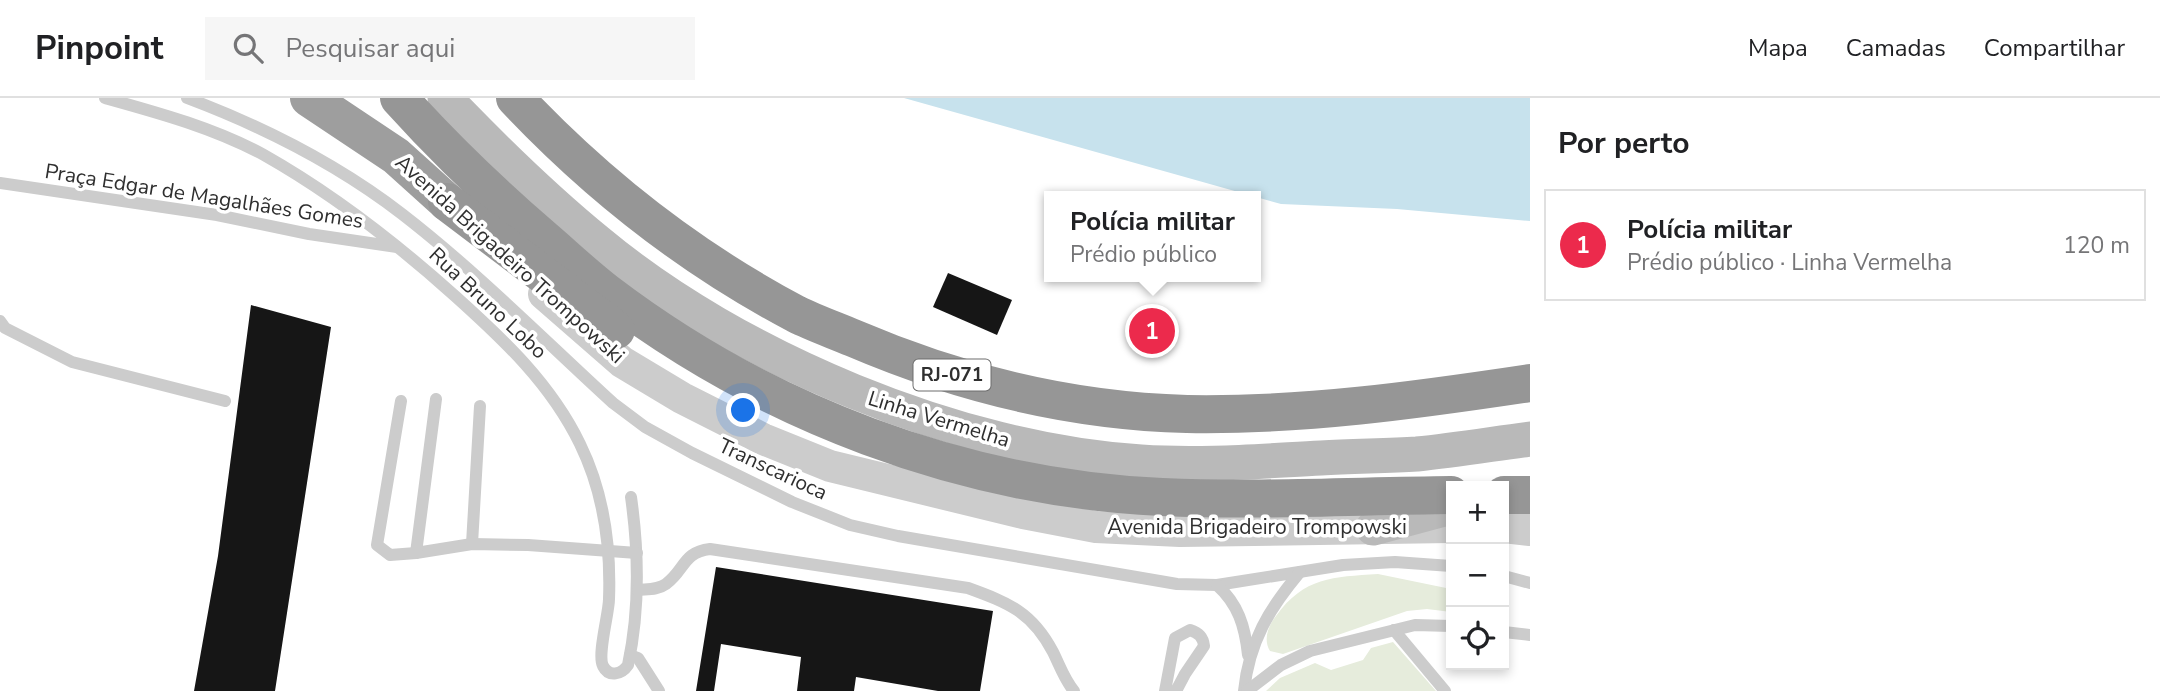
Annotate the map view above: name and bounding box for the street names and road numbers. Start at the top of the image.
street label: Avenida Brigadeiro Trompowski [389,148,631,370]
street label: Praça Edgar de Magalhães Gomes [43,157,365,235]
street label: Rua Bruno Lobo [423,241,553,365]
road number: RJ-071 [914,360,990,390]
street label: Linha Vermelha [865,384,1013,454]
street label: Transcarioca [714,432,832,506]
street label: Avenida Brigadeiro Trompowski [1107,513,1407,541]

